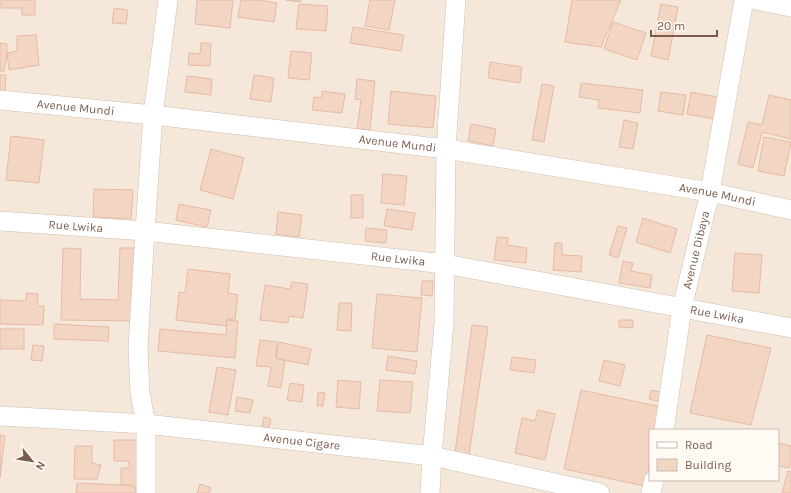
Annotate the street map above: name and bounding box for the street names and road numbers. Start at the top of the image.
street label: Avenue Mundi [36,97,115,118]
street label: Avenue Mundi [358,132,437,155]
street label: Avenue Mundi [678,180,757,209]
street label: Avenue Dibaya [680,210,712,290]
street label: Rue Lwika [48,217,104,235]
street label: Rue Lwika [370,249,426,269]
street label: Rue Lwika [689,303,745,326]
street label: Avenue Cigare [263,430,341,453]

